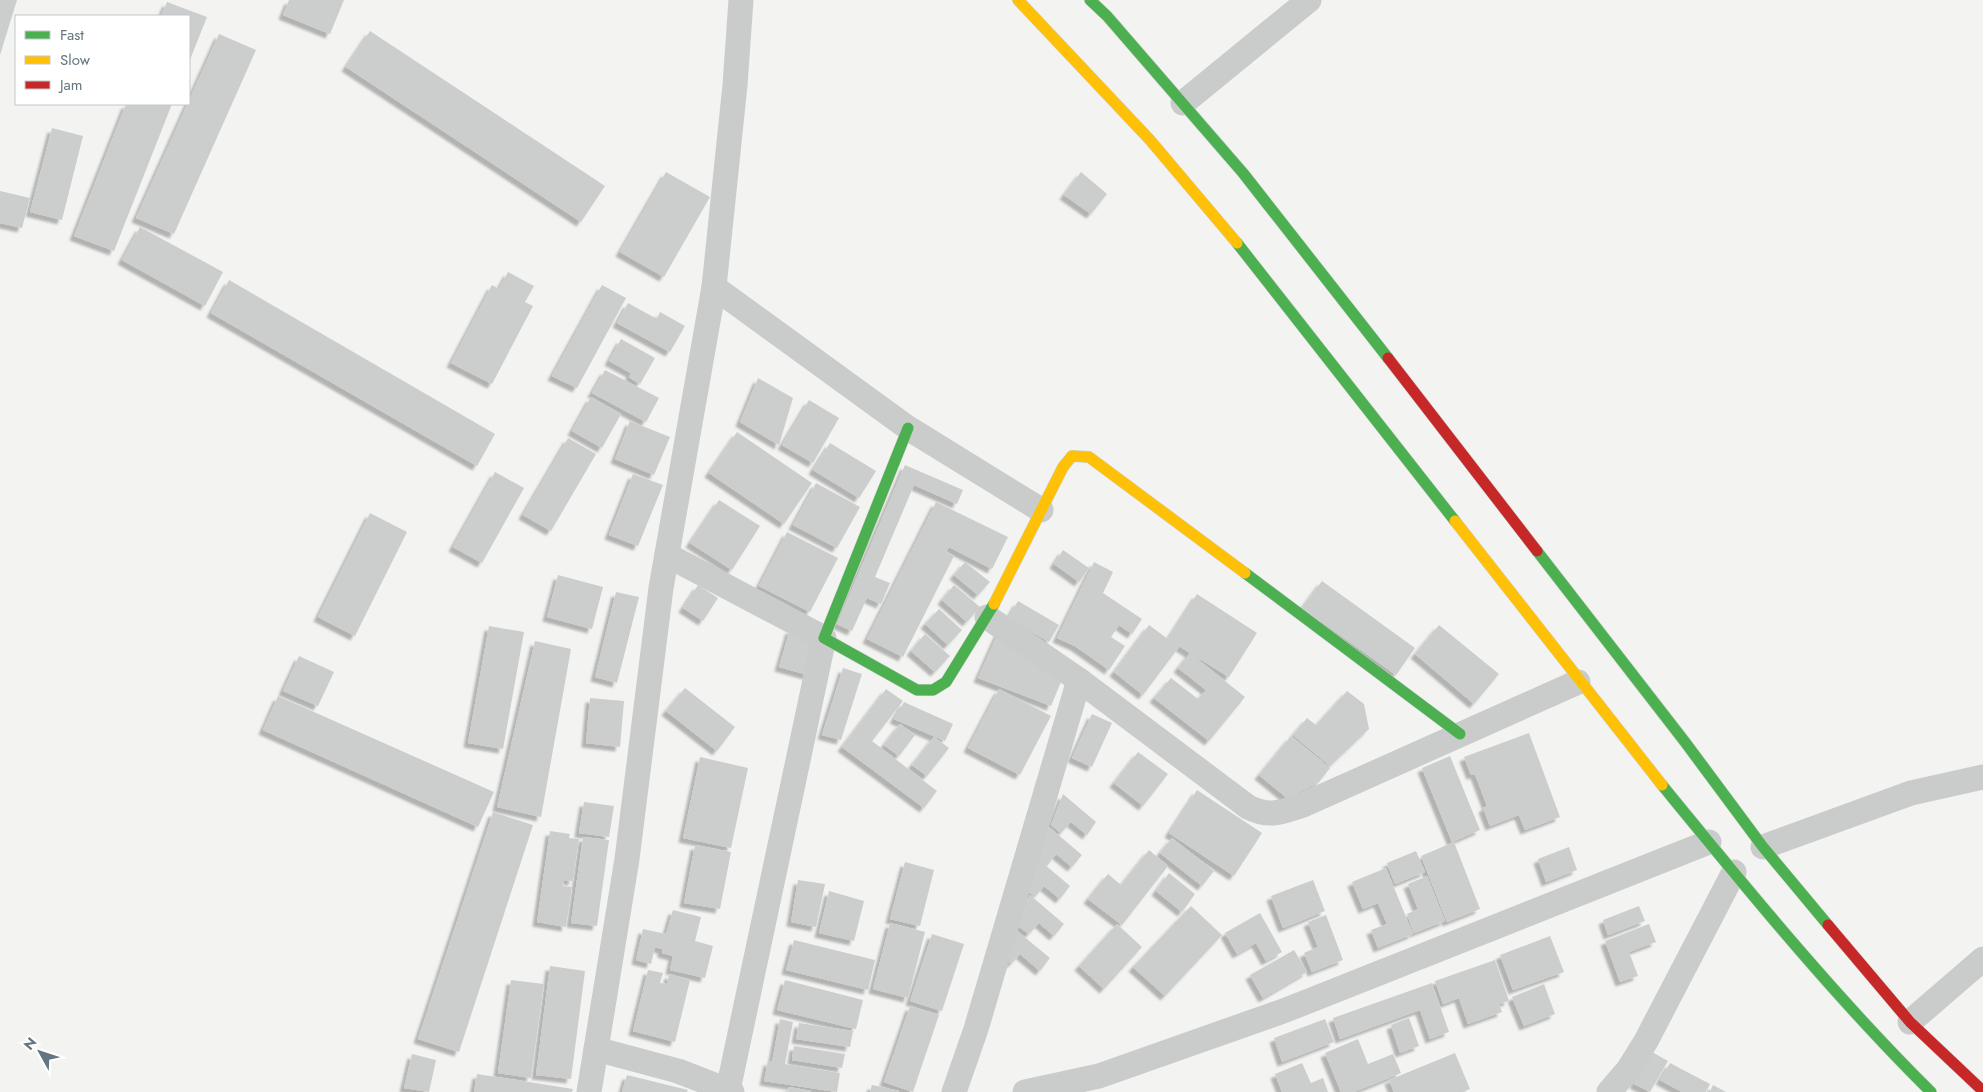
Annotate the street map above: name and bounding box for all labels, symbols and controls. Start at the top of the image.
legend [15,15,190,105]
text: Fast [60,24,84,46]
text: Slow [60,49,91,71]
text: Jam [58,74,83,96]
north arrow [15,1027,65,1077]
text: N [19,1033,41,1054]

